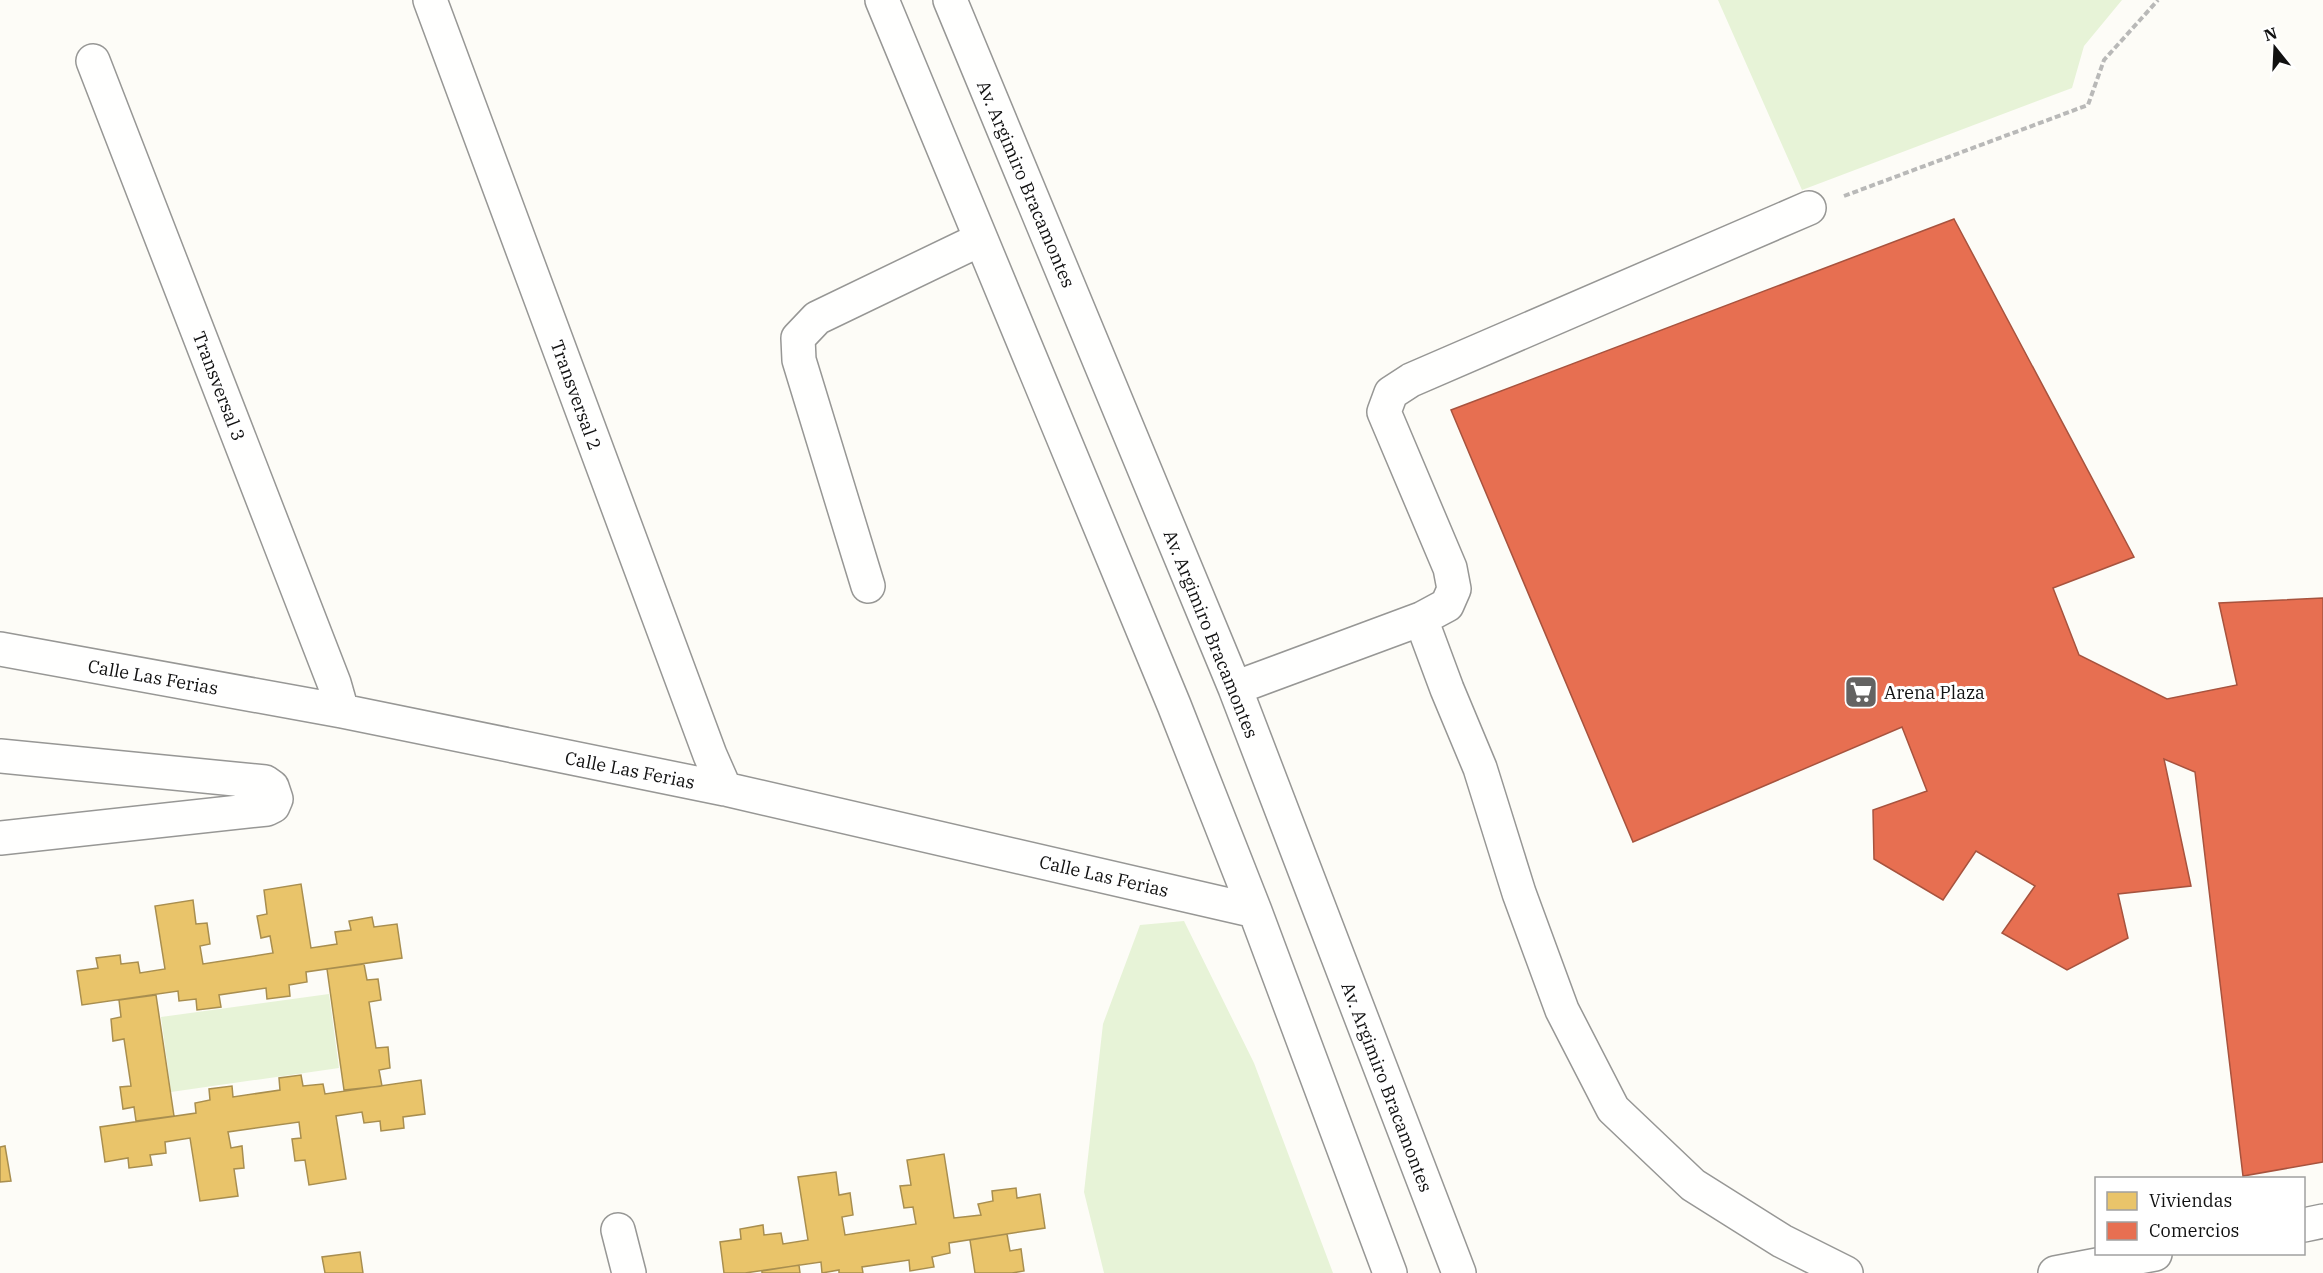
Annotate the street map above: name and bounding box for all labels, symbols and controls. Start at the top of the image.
north arrow [2245,18,2305,78]
text: N [2261,22,2279,45]
street label: Av. Argimiro Bracamontes [972,77,1080,291]
street label: Transversal 3 [188,328,250,444]
street label: Transversal 2 [545,337,607,453]
street label: Av. Argimiro Bracamontes [1159,526,1263,742]
street label: Calle Las Ferias [86,654,220,700]
supermarket icon: Arena Plaza [1843,674,1879,710]
place label: Arena Plaza [1884,681,1985,704]
street label: Calle Las Ferias [563,746,697,794]
street label: Calle Las Ferias [1037,850,1171,902]
street label: Av. Argimiro Bracamontes [1336,979,1438,1195]
legend [2095,1177,2305,1255]
text: Viviendas [2149,1189,2232,1212]
text: Comercios [2149,1219,2239,1242]

